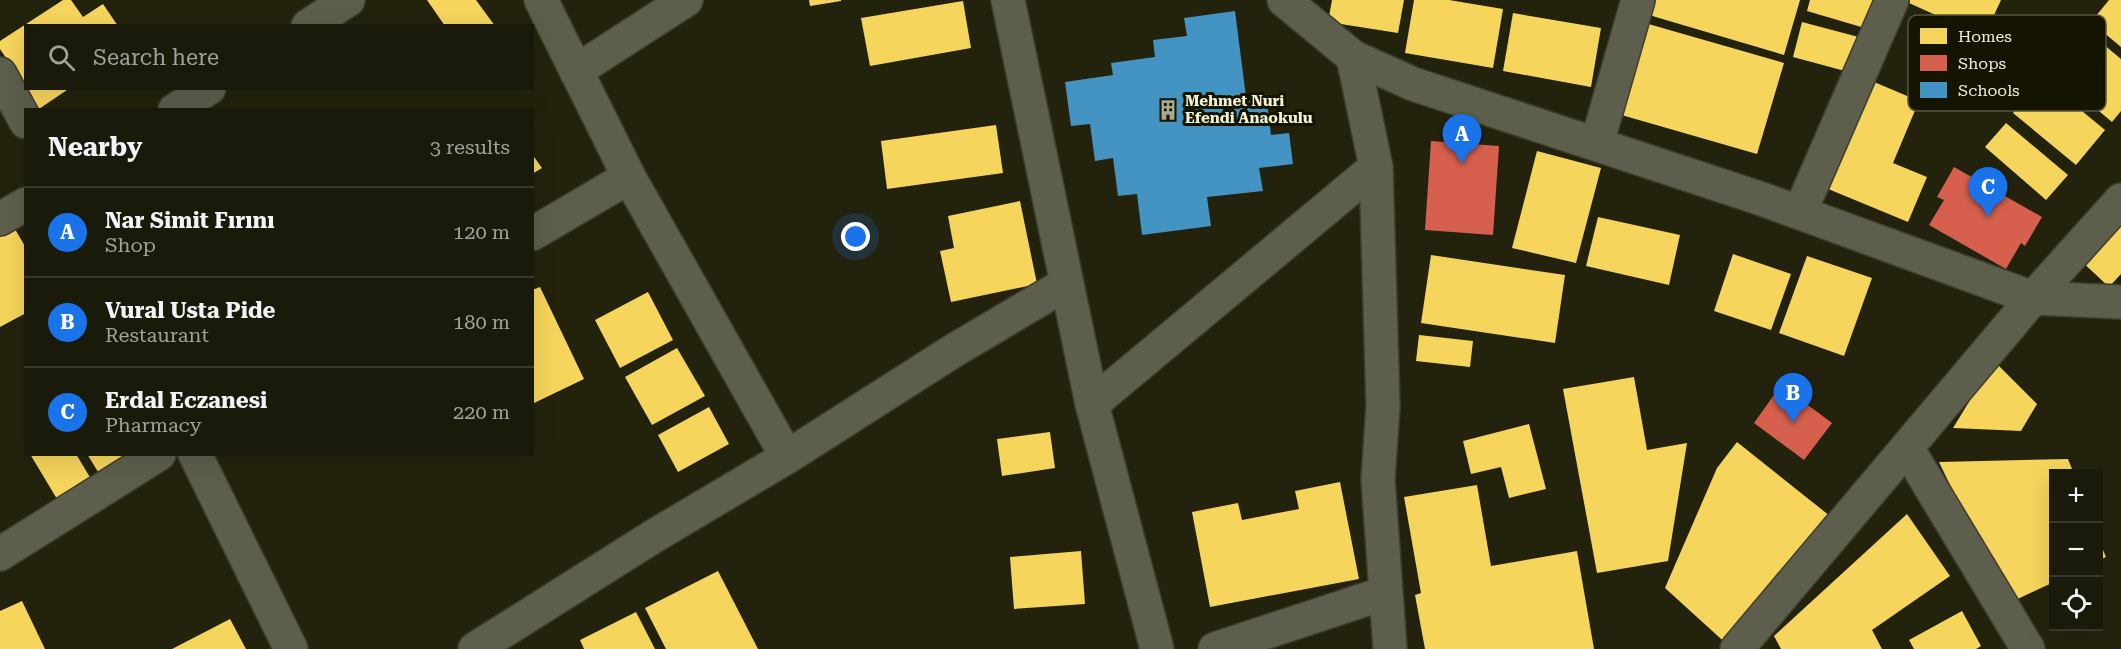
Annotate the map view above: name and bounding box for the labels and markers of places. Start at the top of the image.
place label: Mehmet Nuri Efendi Anaokulu [1185,92,1313,127]
building icon: Mehmet Nuri Efendi Anaokulu [1156,98,1180,122]
pin: A [1442,114,1482,164]
pin: C [1968,168,2008,217]
pin: B [1774,374,1812,423]

